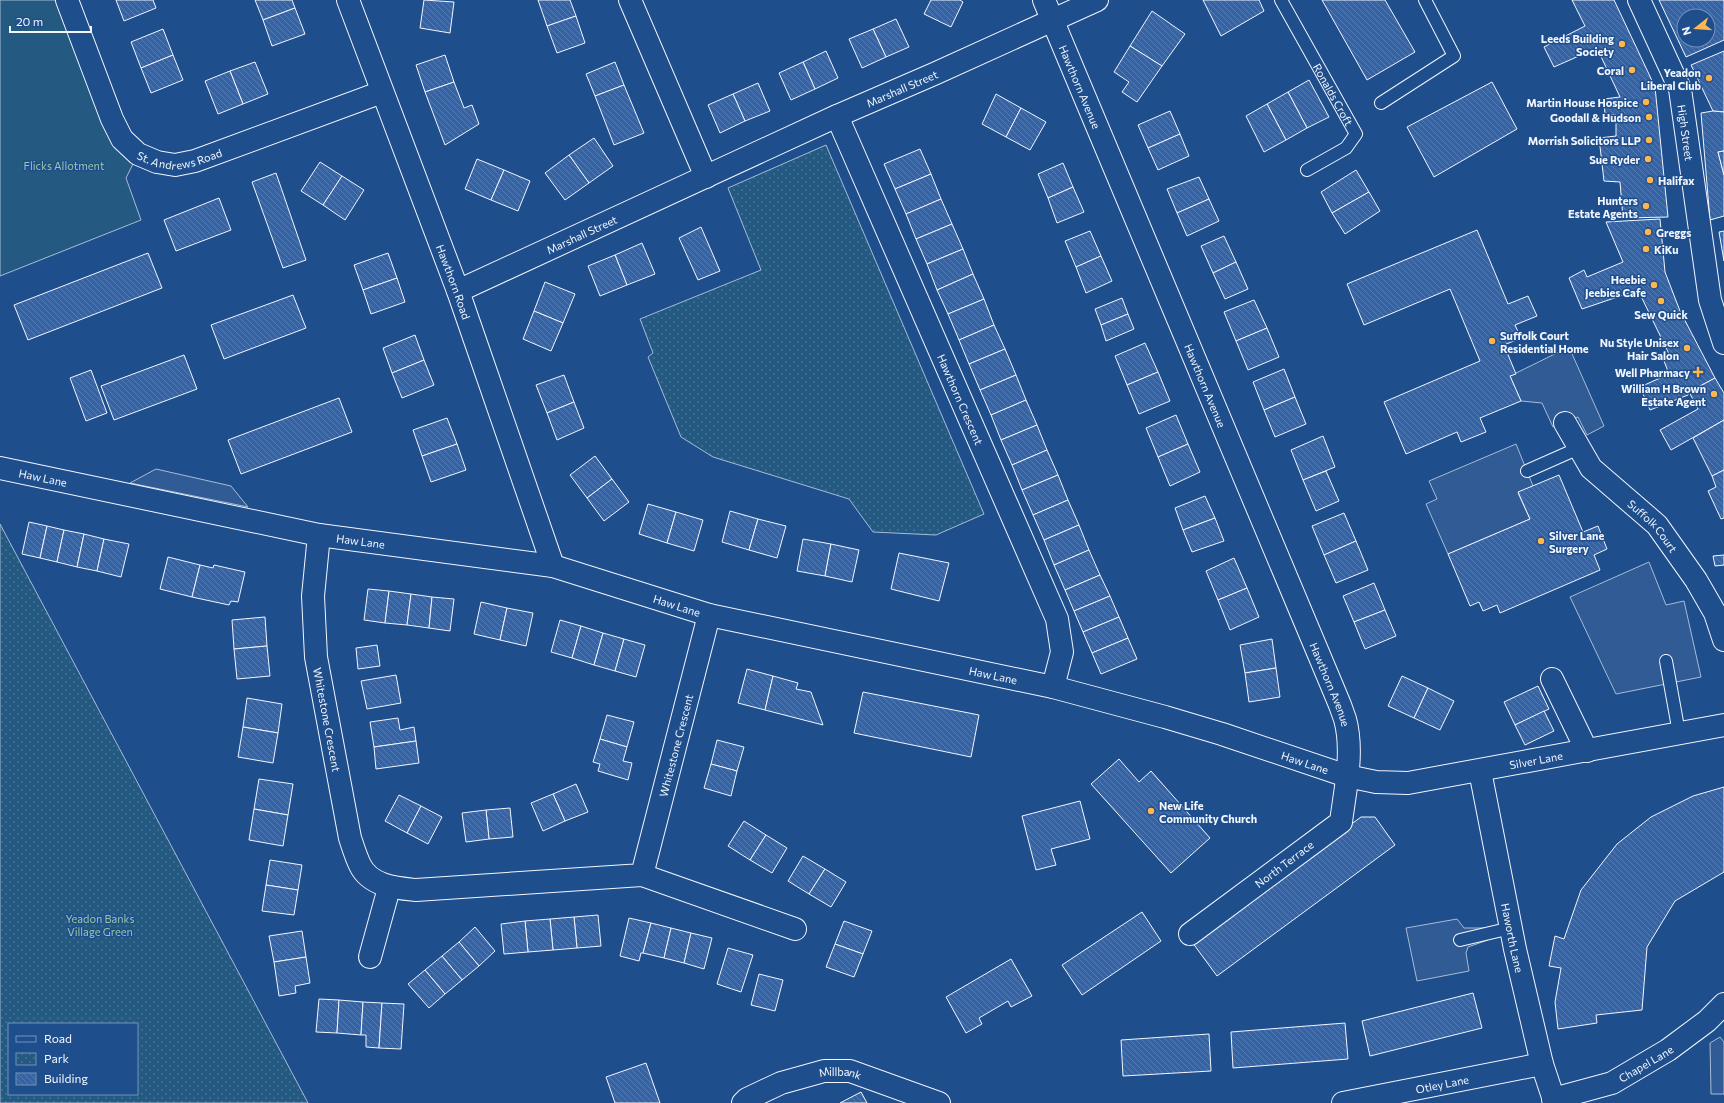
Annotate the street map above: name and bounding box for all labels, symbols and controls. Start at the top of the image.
scale bar [10,8,91,34]
north arrow [1676,8,1716,48]
text: 20 m [16,14,43,28]
text: N [1679,25,1693,37]
place label: Leeds Building Society [1541,32,1614,58]
marker: Leeds Building Society [1617,39,1627,49]
street label: Hawthorn Avenue [1057,43,1104,131]
street label: Ronalds Croft [1311,61,1357,128]
place label: Coral [1597,64,1624,77]
marker: Coral [1627,65,1637,75]
place label: Yeadon Liberal Club [1641,66,1701,92]
street label: Marshall Street [864,67,940,109]
marker: Yeadon Liberal Club [1704,73,1714,83]
place label: Martin House Hospice [1526,96,1638,109]
marker: Martin House Hospice [1641,97,1651,107]
street label: High Street [1676,104,1697,162]
place label: Goodall & Hudson [1550,111,1641,124]
marker: Goodall & Hudson [1644,112,1654,122]
place label: Morrish Solicitors LLP [1528,134,1641,147]
marker: Morrish Solicitors LLP [1644,135,1654,145]
street label: St. Andrews Road [135,145,223,172]
place label: Sue Ryder [1589,153,1640,166]
marker: Sue Ryder [1643,154,1653,164]
park label: Flicks Allotment [24,159,105,172]
place label: Halifax [1658,174,1695,187]
marker: Halifax [1645,175,1655,185]
place label: Hunters Estate Agents [1568,194,1638,220]
marker: Hunters Estate Agents [1641,201,1651,211]
street label: Marshall Street [544,212,619,256]
place label: Greggs [1656,226,1691,239]
marker: Greggs [1643,227,1653,237]
street label: Hawthorn Road [434,242,474,321]
place label: KiKu [1654,243,1679,256]
marker: KiKu [1641,244,1651,254]
place label: Heebie Jeebies Cafe [1585,273,1646,300]
marker: Heebie Jeebies Cafe [1649,280,1659,290]
marker: Sew Quick [1656,296,1666,306]
place label: Sew Quick [1634,308,1688,321]
place label: Suffolk Court Residential Home [1500,329,1589,355]
marker: Suffolk Court Residential Home [1487,336,1497,346]
place label: Nu Style Unisex Hair Salon [1600,336,1680,362]
street label: Hawthorn Avenue [1182,342,1229,429]
marker: Nu Style Unisex Hair Salon [1682,343,1692,353]
street label: Hawthorn Crescent [935,352,987,447]
place label: Well Pharmacy [1615,366,1690,379]
marker: Well Pharmacy [1693,367,1703,377]
place label: William H Brown Estate Agent [1621,382,1706,408]
marker: William H Brown Estate Agent [1709,389,1719,399]
street label: Haw Lane [18,466,69,488]
street label: Suffolk Court [1626,497,1681,555]
place label: Silver Lane Surgery [1549,529,1604,555]
street label: Haw Lane [336,531,386,550]
marker: Silver Lane Surgery [1536,536,1546,546]
street label: Haw Lane [652,591,703,619]
street label: Hawthorn Avenue [1308,640,1353,728]
street label: Haw Lane [968,663,1019,686]
street label: Whitestone Crescent [312,666,344,773]
street label: Whitestone Crescent [656,692,695,798]
street label: Haw Lane [1280,748,1331,776]
street label: Silver Lane [1508,748,1564,771]
place label: New Life Community Church [1159,799,1257,825]
marker: New Life Community Church [1146,806,1156,816]
street label: North Terrace [1252,838,1316,890]
street label: Haworth Lane [1500,902,1527,974]
park label: Yeadon Banks Village Green [65,912,135,938]
legend [8,1023,138,1095]
text: Road [44,1031,72,1045]
street label: Chapel Lane [1616,1042,1676,1084]
text: Park [44,1051,70,1065]
street label: Millbank [817,1063,863,1081]
text: Building [44,1071,88,1085]
street label: Otley Lane [1414,1072,1470,1095]

